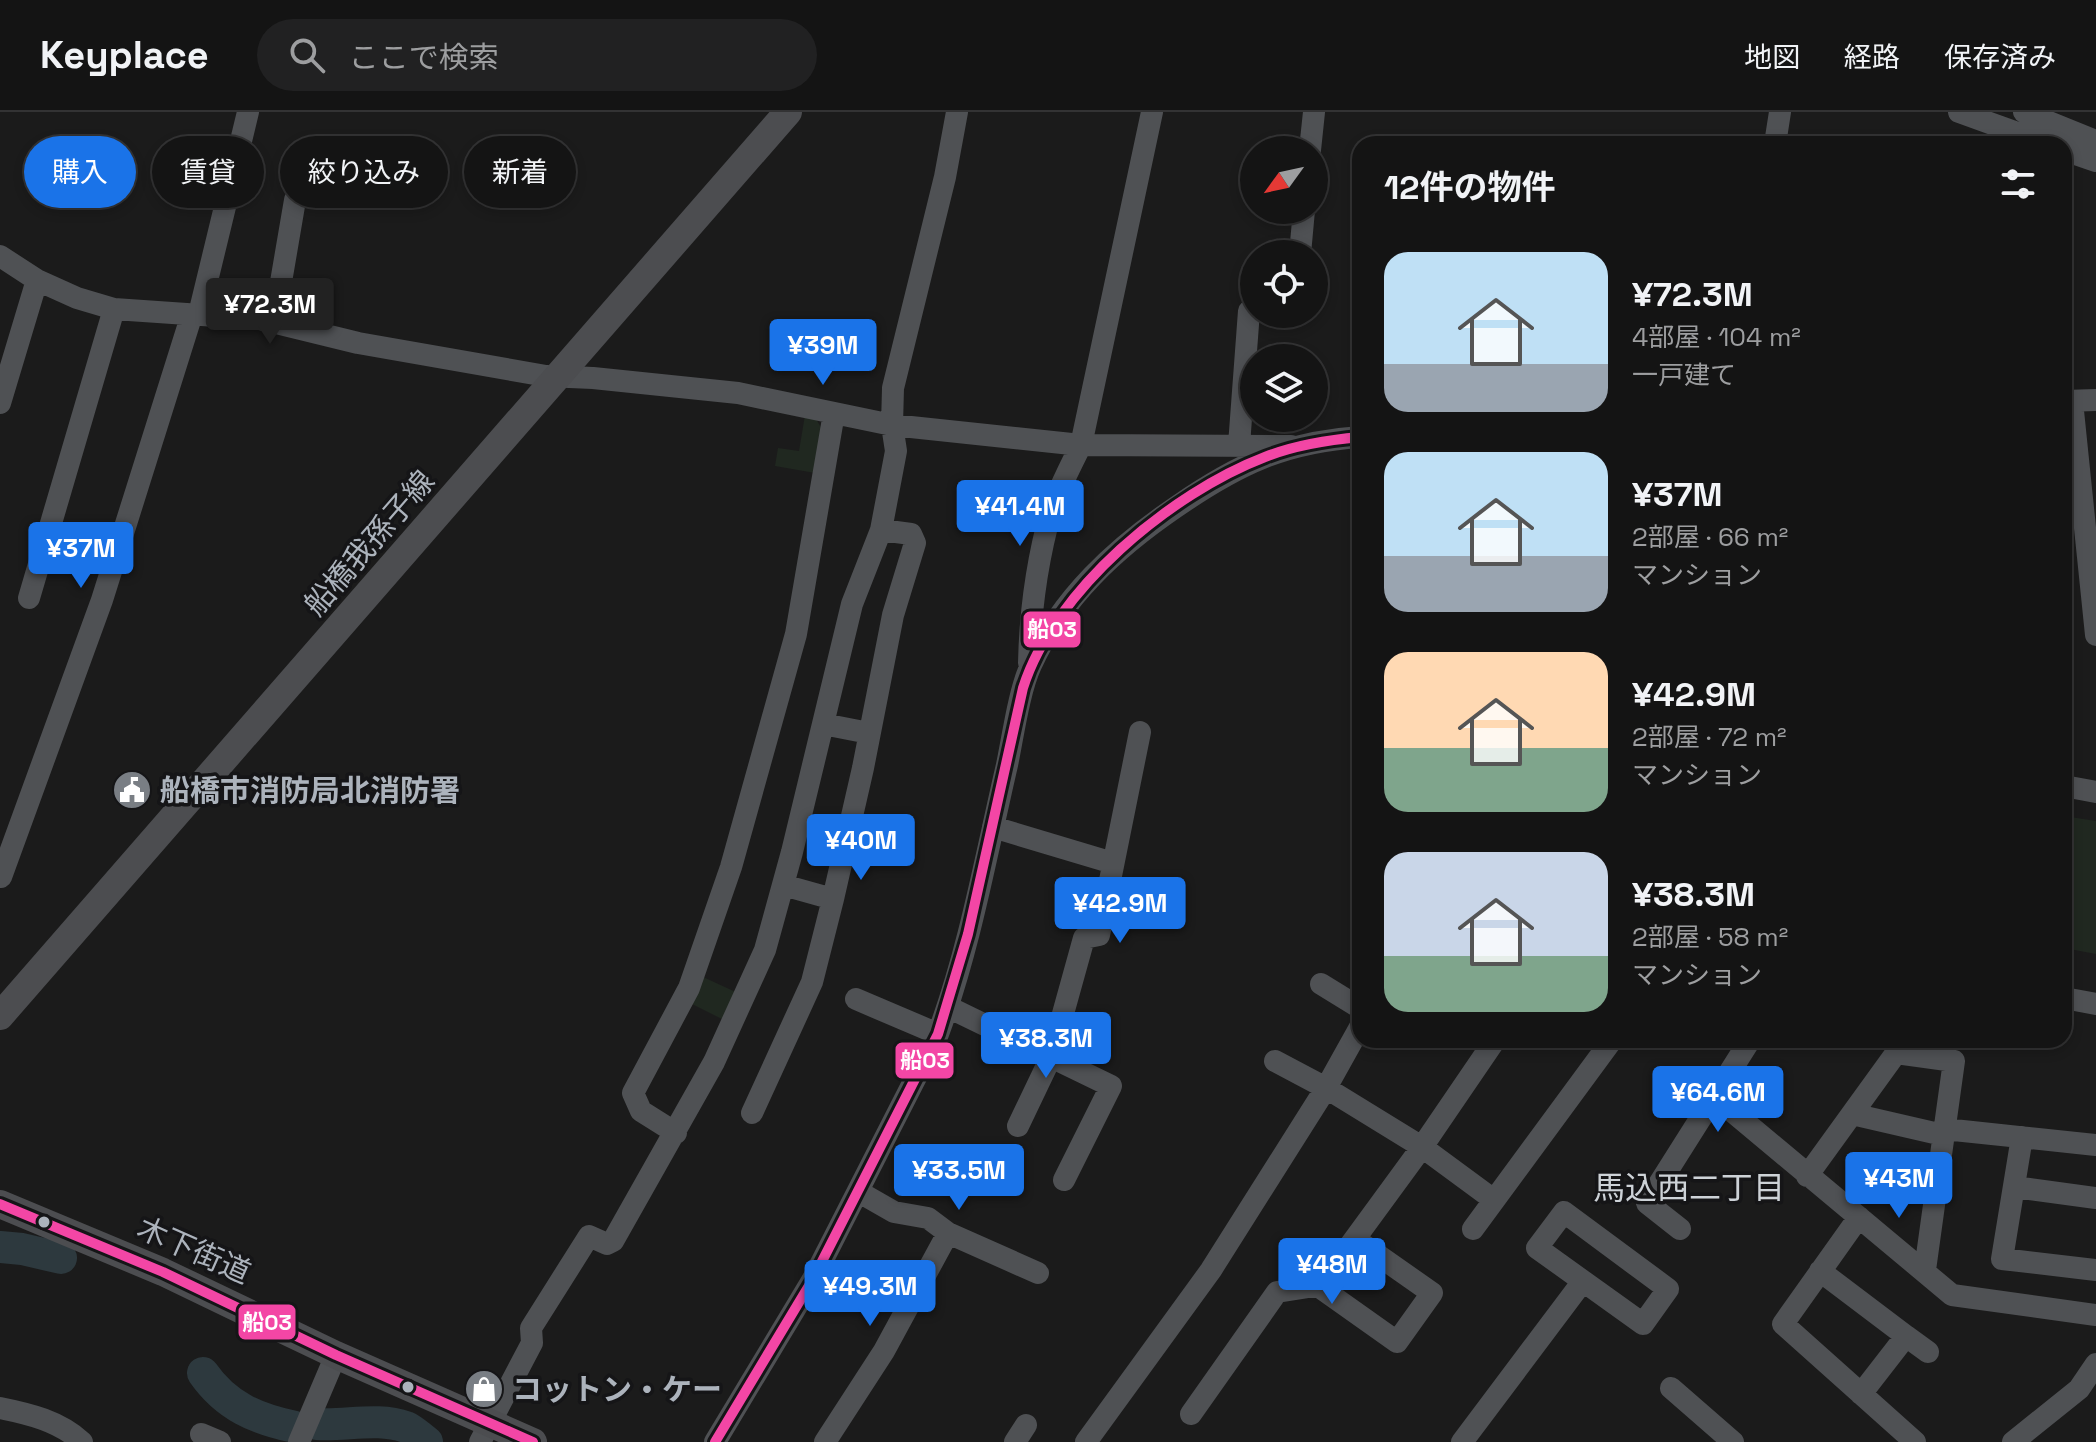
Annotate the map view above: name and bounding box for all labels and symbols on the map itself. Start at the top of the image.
north arrow [1240,136,1328,224]
pin: ¥72.3M [205,278,335,346]
pin: ¥39M [776,319,870,387]
street label: 船橋我孫子線 [295,462,443,624]
pin: ¥41.4M [955,480,1085,548]
pin: ¥37M [34,522,128,590]
line badge: 船03 [1022,610,1082,649]
text: 船03 [1027,615,1077,643]
public building icon: 船橋市消防局北消防署 [111,769,153,811]
place label: 船橋市消防局北消防署 [160,771,460,810]
pin: ¥40M [814,814,908,882]
pin: ¥42.9M [1055,877,1185,945]
pin: ¥38.3M [981,1012,1111,1080]
line badge: 船03 [894,1041,955,1080]
text: 船03 [900,1046,950,1074]
pin: ¥64.6M [1653,1066,1783,1134]
pin: ¥33.5M [894,1144,1024,1212]
pin: ¥43M [1852,1152,1946,1220]
district label: 馬込西二丁目 [1593,1168,1785,1208]
street label: 木下街道 [131,1208,257,1292]
unlabelled marker [36,1214,52,1230]
pin: ¥48M [1285,1238,1379,1306]
pin: ¥49.3M [805,1260,935,1328]
line badge: 船03 [237,1303,297,1341]
text: 船03 [242,1308,292,1336]
shop icon: コットン・ケー [463,1368,505,1410]
place label: コットン・ケー [512,1370,722,1409]
unlabelled marker [400,1379,416,1395]

